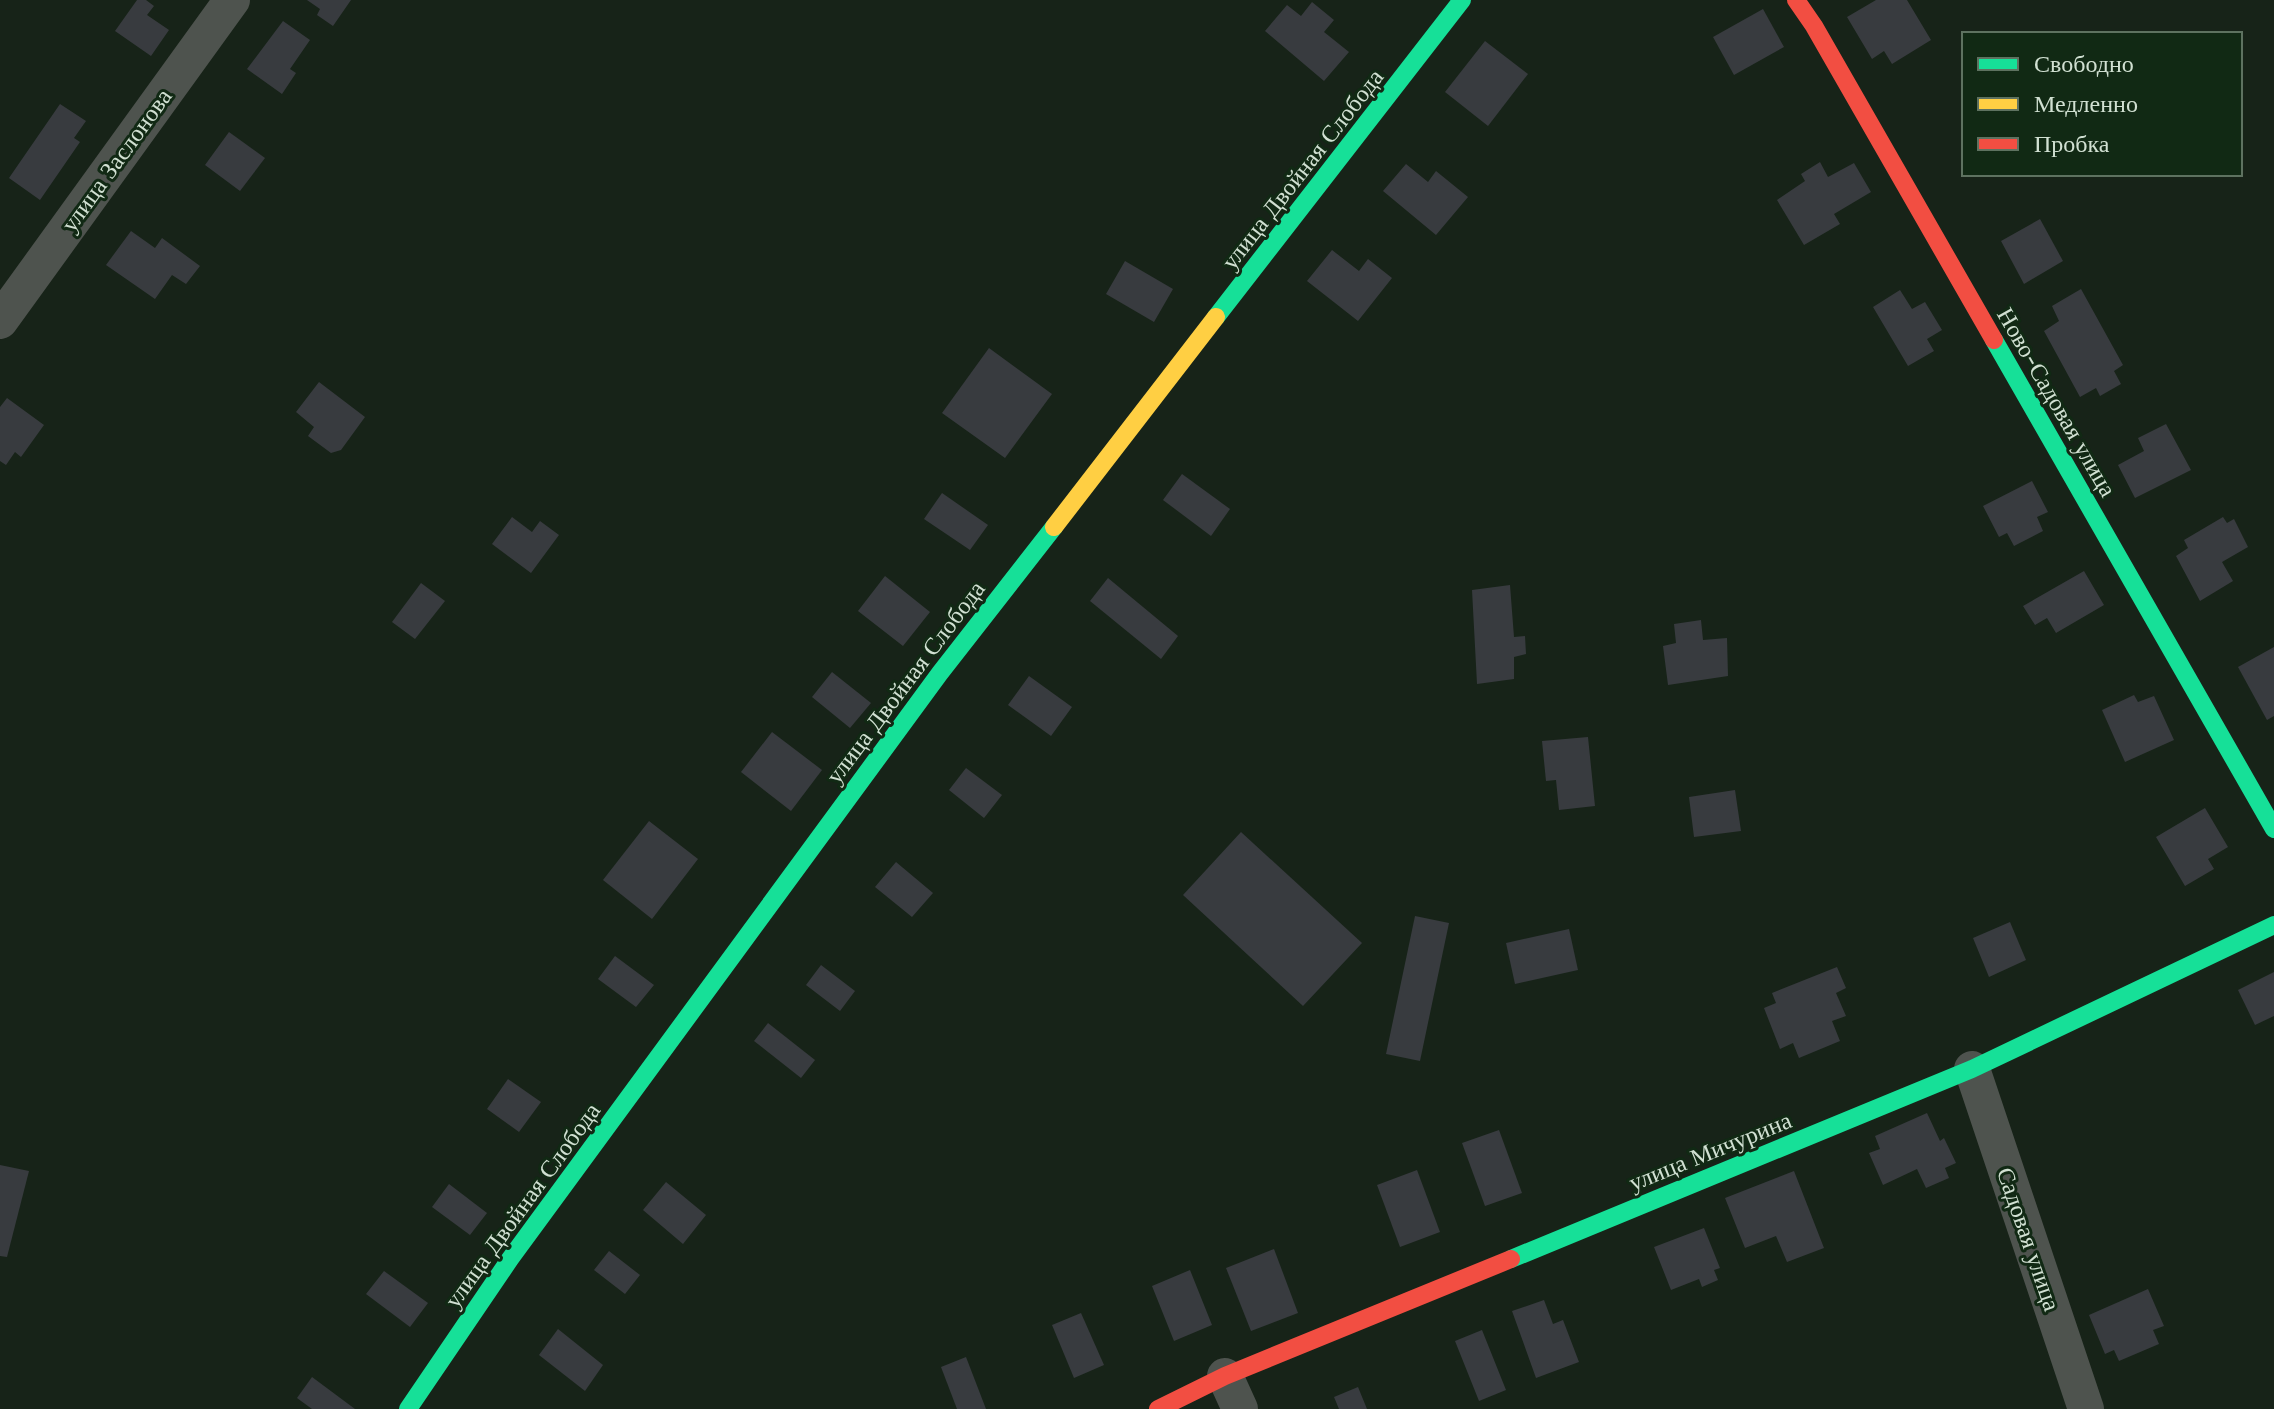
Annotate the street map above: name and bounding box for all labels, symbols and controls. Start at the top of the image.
legend [1962,32,2242,176]
text: Свободно [2034,49,2134,78]
street label: улица Двойная Слобода [1215,63,1389,275]
street label: улица Заслонова [54,82,178,237]
text: Медленно [2034,89,2138,118]
text: Пробка [2034,129,2110,158]
street label: Ново-Садовая улица [1991,302,2123,502]
street label: улица Двойная Слобода [819,575,991,789]
street label: улица Двойная Слобода [438,1097,606,1313]
street label: улица Мичурина [1624,1105,1796,1197]
street label: Садовая улица [1991,1163,2067,1315]

